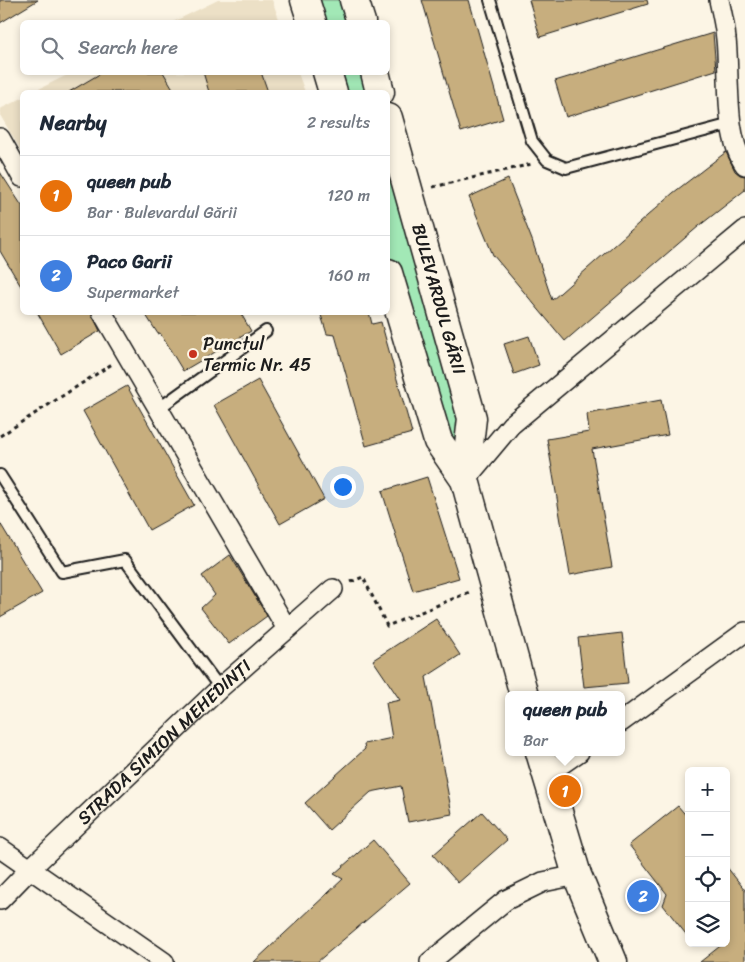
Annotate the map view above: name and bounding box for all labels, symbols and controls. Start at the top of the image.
search box [20,20,390,75]
text: Search here [78,31,178,64]
icon: search [38,34,66,62]
text: Nearby [40,104,106,142]
text: 2 results [307,108,370,137]
text: queen pub [87,165,171,198]
text: 1 [53,181,59,210]
text: 120 m [327,181,370,210]
text: Bar · Bulevardul Gării [87,198,237,227]
street label: BULEVARDUL GĂRII [402,220,475,379]
text: Paco Garii [87,245,172,278]
text: 2 [51,261,61,290]
text: 160 m [327,261,370,290]
text: Supermarket [87,278,179,307]
place label: Punctul Termic Nr. 45 [203,328,311,381]
marker: Punctul Termic Nr. 45 [187,348,199,360]
your location [330,474,356,500]
street label: STRADA SIMION MEHEDINȚI [69,651,259,833]
popup [505,691,625,756]
text: queen pub [523,693,607,726]
text: Bar [523,726,548,755]
map controls [685,767,730,947]
button: + [685,767,730,812]
pin: 1 [549,772,581,810]
button: − [685,812,730,857]
button: locate [685,857,730,902]
pin: 2 [627,877,659,915]
button: layers [685,902,730,947]

